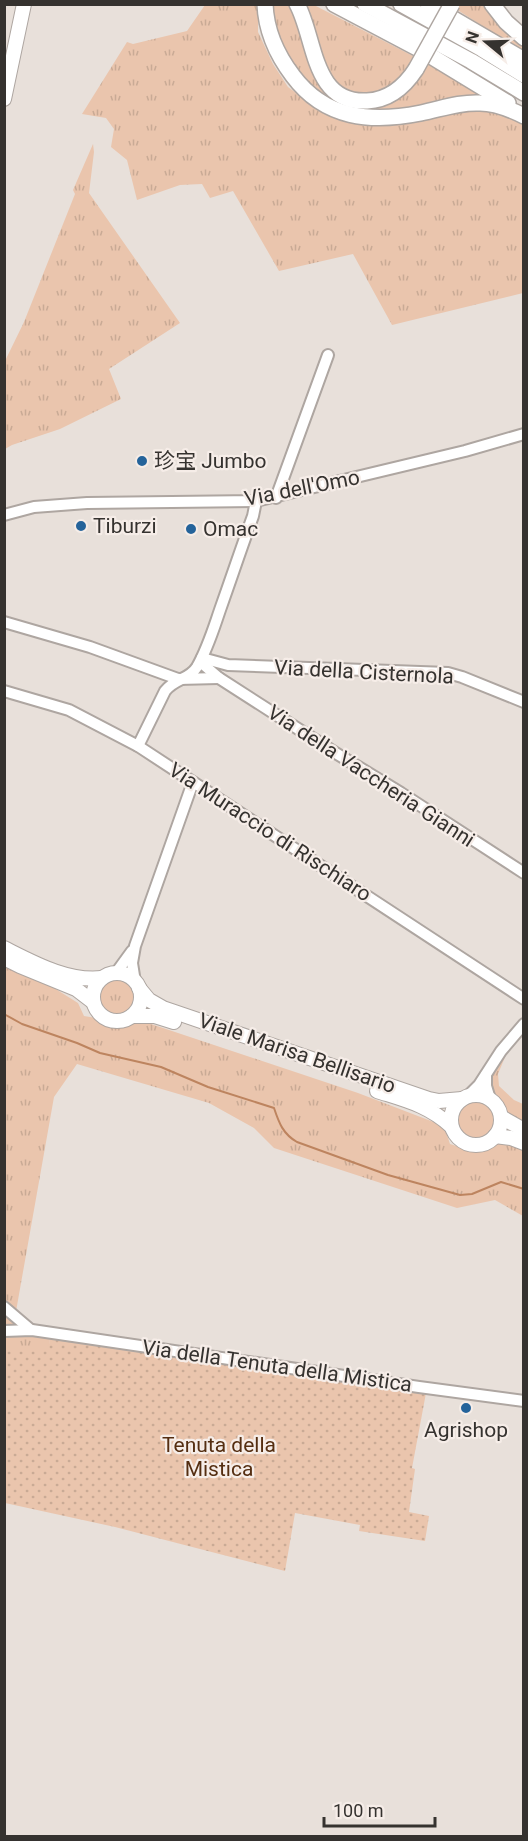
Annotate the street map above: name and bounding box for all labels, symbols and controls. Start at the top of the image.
north arrow [456,12,516,72]
text: N [461,29,483,46]
place label: 珍宝 Jumbo [154,449,267,473]
marker: 珍宝 Jumbo [135,454,149,468]
street label: Via dell'Omo [242,465,362,511]
place label: Tiburzi [93,514,157,538]
place label: Omac [203,517,258,541]
marker: Tiburzi [74,519,88,533]
marker: Omac [184,522,198,536]
street label: Via della Cisternola [274,655,454,689]
street label: Via della Vaccheria Gianni [263,700,479,852]
street label: Via Muraccio di Rischiaro [164,758,376,906]
street label: Viale Marisa Bellisario [195,1008,399,1098]
street label: Via della Tenuta della Mistica [140,1335,414,1397]
marker: Agrishop [459,1401,473,1415]
place label: Agrishop [424,1418,508,1442]
park label: Tenuta della Mistica [162,1433,276,1481]
scale bar [324,1790,435,1828]
text: 100 m [333,1800,384,1821]

